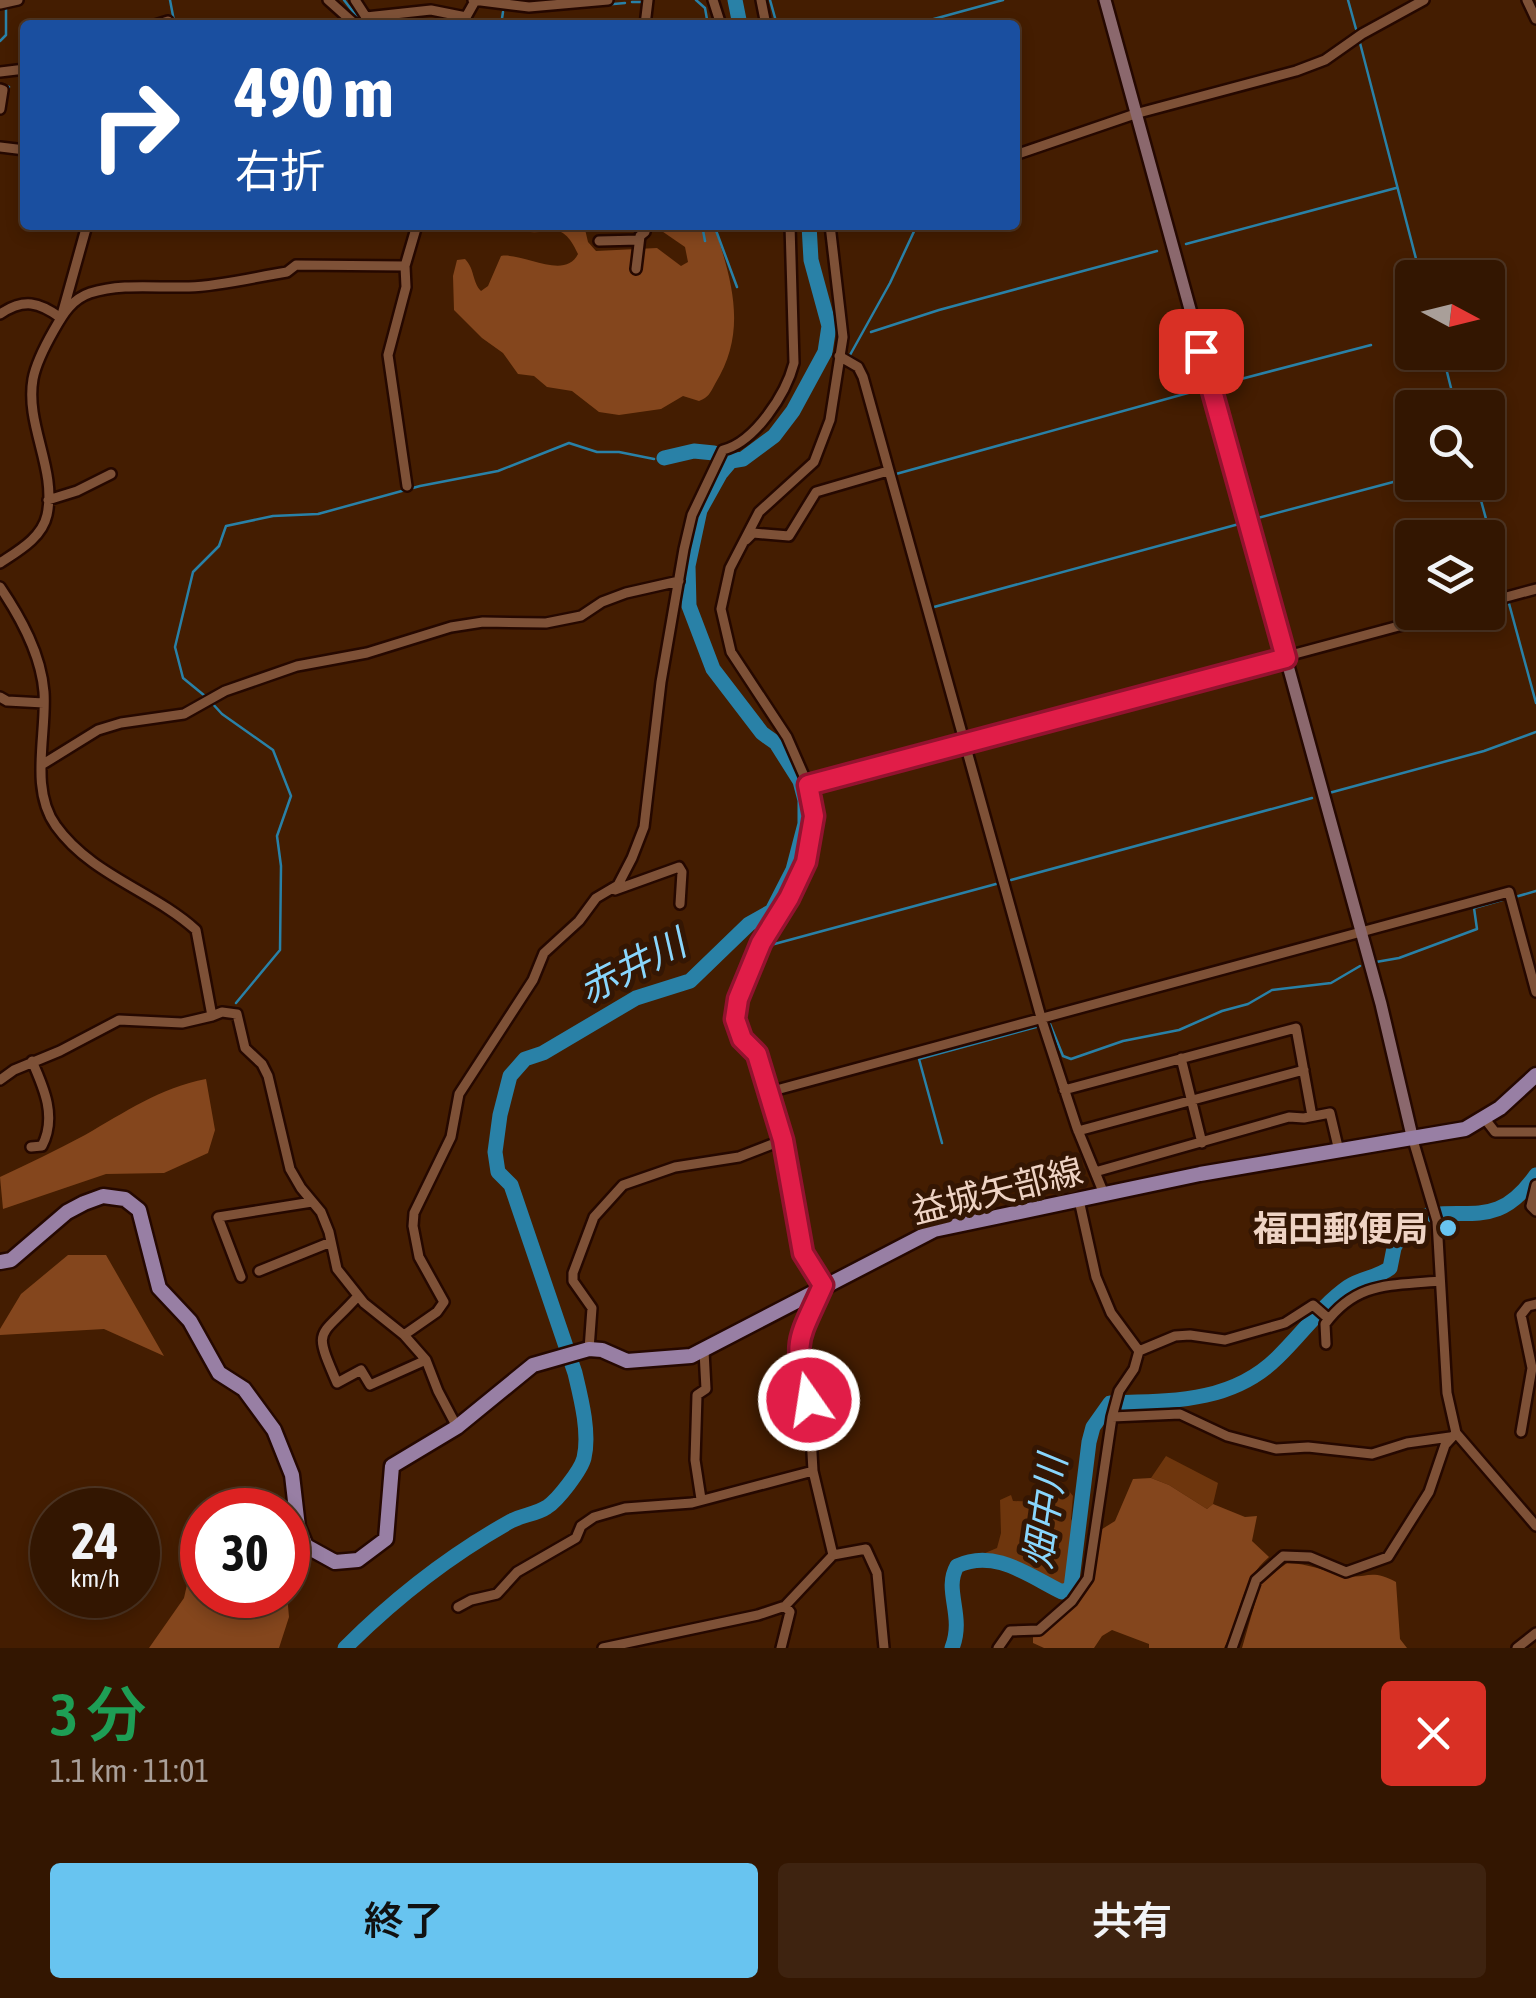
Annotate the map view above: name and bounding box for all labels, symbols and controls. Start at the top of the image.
text: 490 m [235,52,394,132]
icon: right [70,60,200,190]
text: 右折 [235,145,325,197]
north arrow [1395,260,1505,370]
map controls [1395,260,1505,630]
pin [1159,309,1244,394]
icon: arrive [1174,324,1229,379]
button: search [1395,390,1505,500]
button: layers [1395,520,1505,630]
water label: 赤井川 [571,919,696,1011]
street label: 益城矢部線 [907,1149,1087,1231]
place label: 福田郵便局 [1253,1208,1428,1248]
marker: 福田郵便局 [1437,1217,1459,1239]
position arrow [757,1348,861,1452]
water label: 畑中川 [1016,1449,1075,1571]
speed limit sign: 30 [180,1488,310,1618]
text: 24 [71,1512,118,1570]
text: km/h [70,1564,120,1592]
text: 3 分 [50,1680,146,1749]
button: close [1381,1681,1486,1786]
text: 1.1 km · 11:01 [50,1752,209,1789]
button: 終了 [50,1863,758,1978]
button: 共有 [778,1863,1486,1978]

